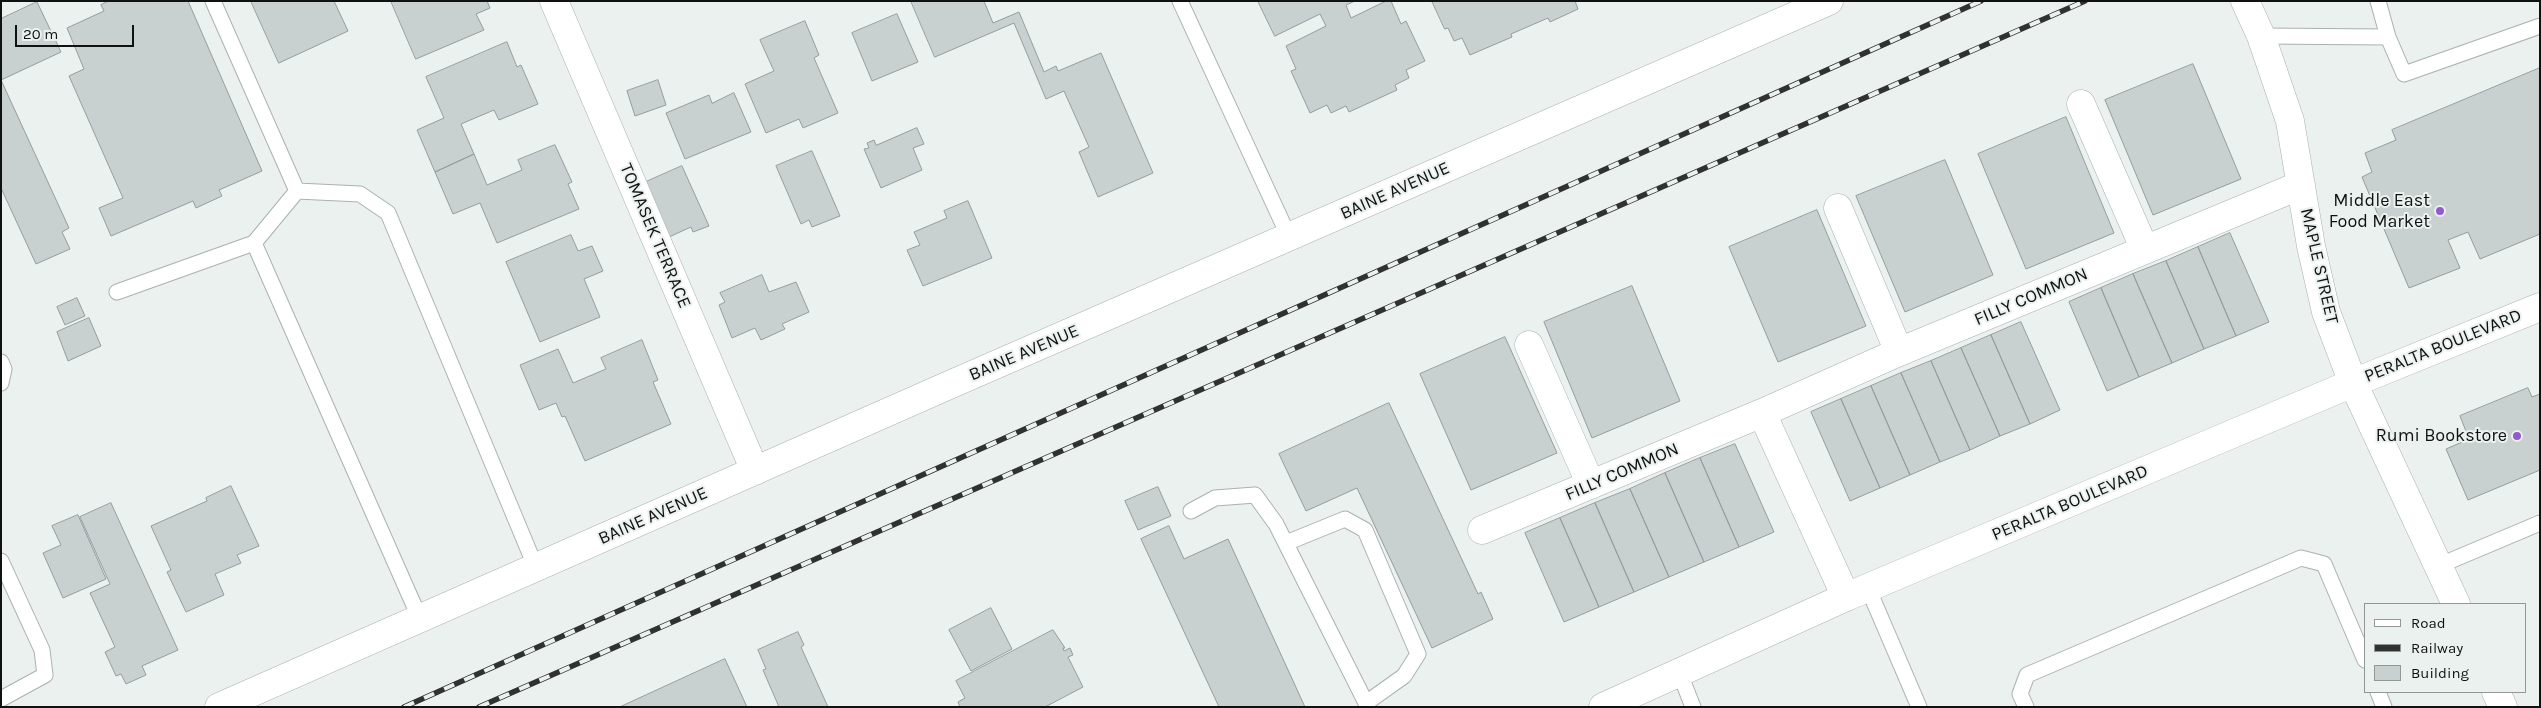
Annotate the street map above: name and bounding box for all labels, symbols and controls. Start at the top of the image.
scale bar [18,15,136,47]
text: 20 m [23,25,58,43]
street label: BAINE AVENUE [1337,157,1453,225]
street label: TOMASEK TERRACE [615,160,695,312]
place label: Middle East Food Market [2329,190,2430,232]
marker: Middle East Food Market [2434,205,2446,217]
street label: MAPLE STREET [2295,206,2343,326]
street label: FILLY COMMON [1971,263,2091,331]
street label: PERALTA BOULEVARD [2361,305,2525,387]
street label: BAINE AVENUE [966,320,1082,386]
place label: Rumi Bookstore [2376,425,2507,447]
marker: Rumi Bookstore [2511,430,2523,442]
street label: FILLY COMMON [1562,438,1682,506]
street label: PERALTA BOULEVARD [1989,460,2151,546]
street label: BAINE AVENUE [595,482,711,550]
legend [2364,603,2526,693]
text: Road [2411,614,2446,632]
text: Railway [2411,639,2463,657]
text: Building [2411,664,2469,682]

